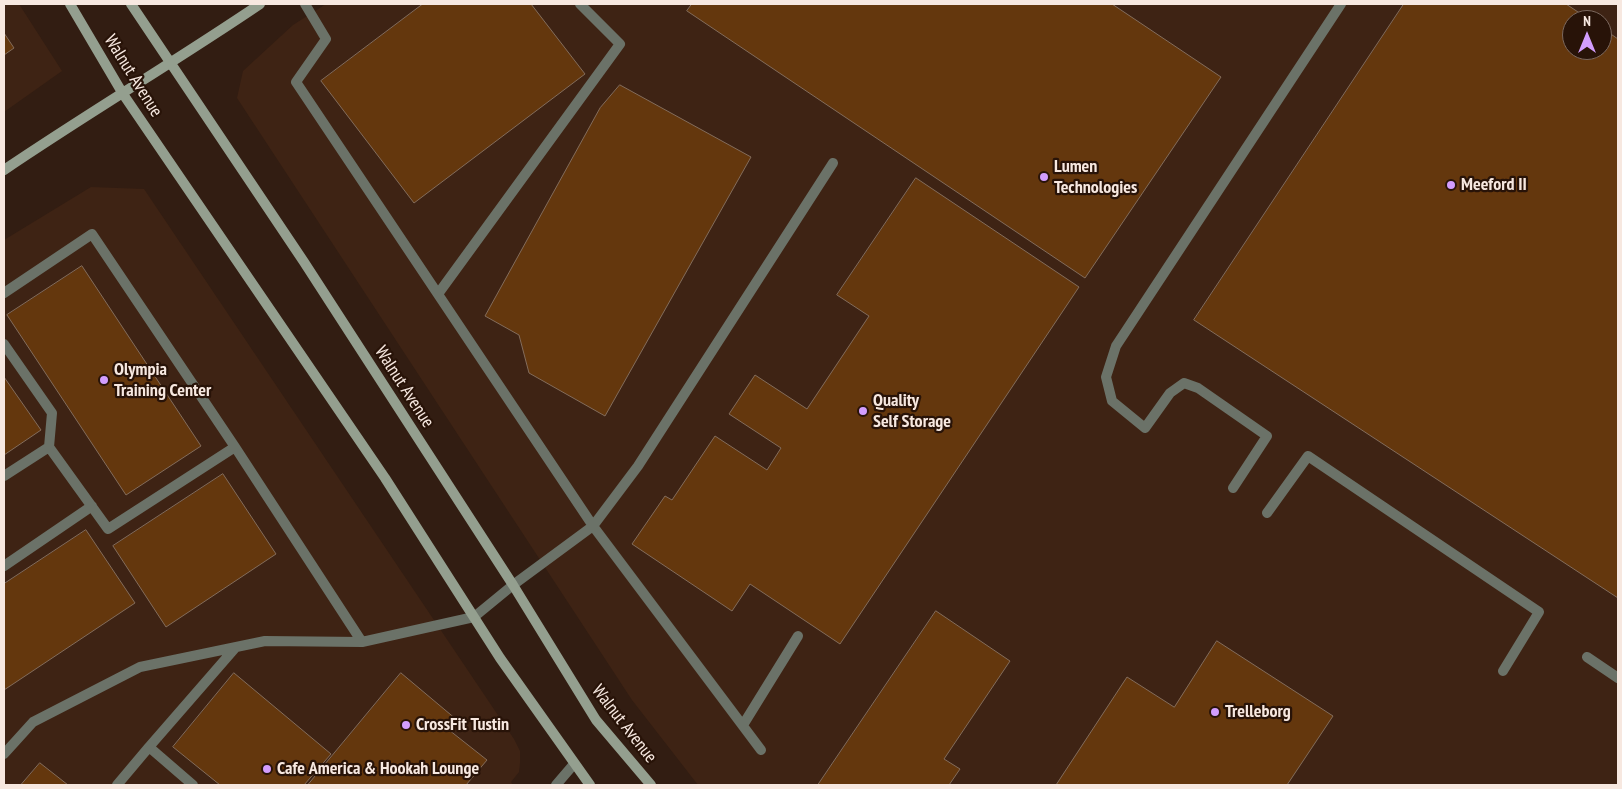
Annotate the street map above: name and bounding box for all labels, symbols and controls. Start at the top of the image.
north arrow [1562,10,1612,60]
text: N [1583,12,1591,30]
street label: Walnut Avenue [99,31,167,121]
place label: Lumen Technologies [1054,156,1137,198]
marker: Lumen Technologies [1038,171,1050,183]
place label: Meeford II [1461,174,1527,196]
marker: Meeford II [1445,179,1457,191]
street label: Walnut Avenue [370,342,438,432]
place label: Olympia Training Center [114,359,211,402]
marker: Olympia Training Center [98,374,110,386]
place label: Quality Self Storage [873,390,951,432]
marker: Quality Self Storage [857,405,869,417]
street label: Walnut Avenue [587,681,661,767]
place label: Trelleborg [1225,701,1291,723]
marker: Trelleborg [1209,706,1221,718]
place label: CrossFit Tustin [416,714,509,736]
marker: CrossFit Tustin [400,719,412,731]
place label: Cafe America & Hookah Lounge [277,758,479,780]
marker: Cafe America & Hookah Lounge [261,763,273,775]

